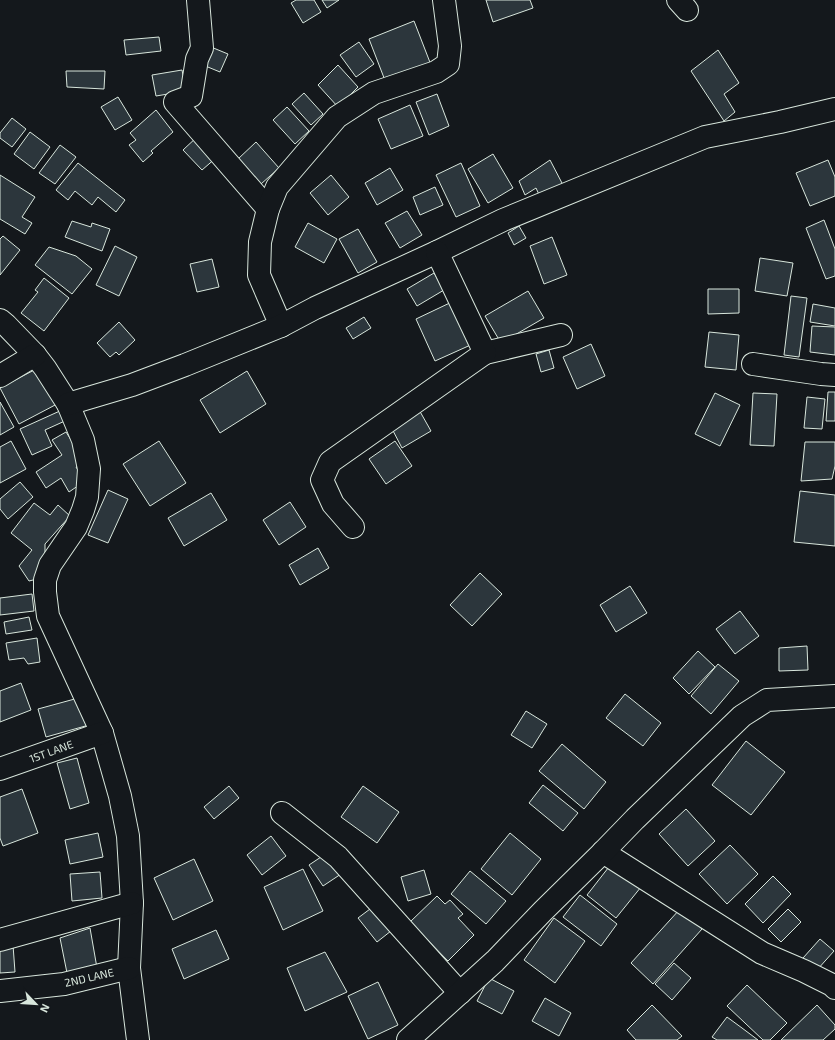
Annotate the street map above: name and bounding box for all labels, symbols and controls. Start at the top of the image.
street label: 1ST LANE [27,737,75,765]
street label: 2ND LANE [63,965,115,989]
north arrow [16,984,56,1024]
text: N [38,1002,53,1015]

